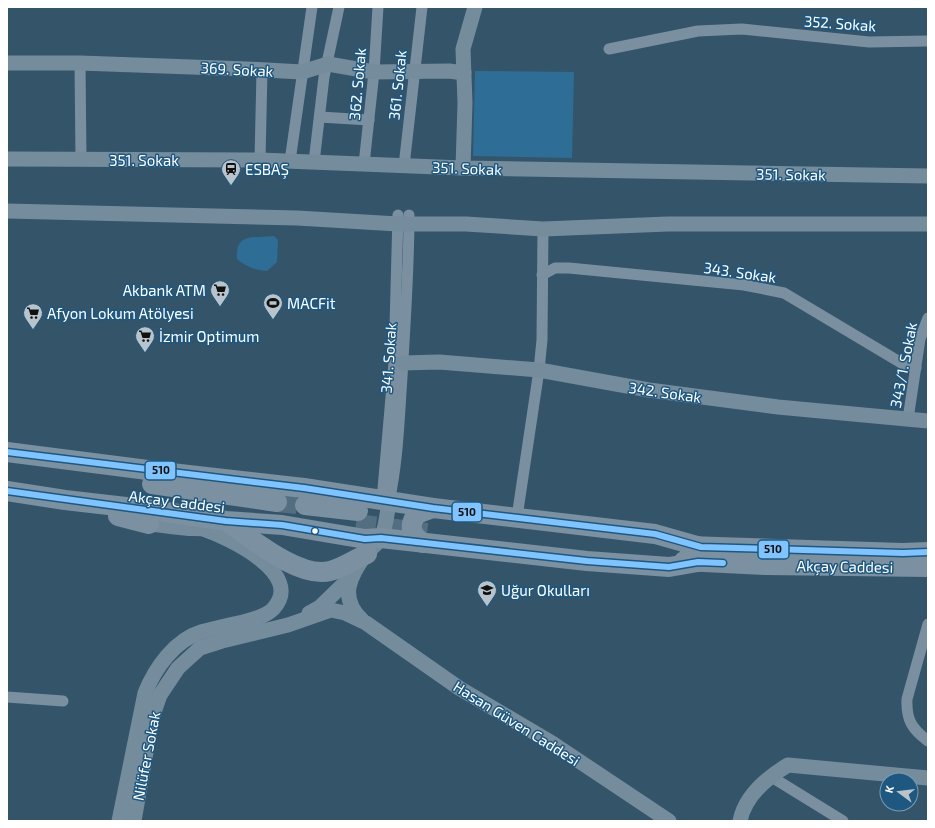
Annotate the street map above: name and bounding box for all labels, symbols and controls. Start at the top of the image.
street label: 352. Sokak [803,12,877,35]
street label: 362. Sokak [345,47,369,121]
street label: 361. Sokak [384,49,410,121]
street label: 369. Sokak [200,58,274,80]
street label: 351. Sokak [109,151,179,169]
station icon: ESBAŞ [220,158,242,186]
street label: 351. Sokak [432,158,502,178]
place label: ESBAŞ [245,160,289,179]
street label: 351. Sokak [756,164,826,184]
street label: 343. Sokak [703,258,778,286]
supermarket icon: Akbank ATM [209,279,231,307]
place label: Akbank ATM [123,281,206,299]
sports icon: MACFit [262,292,284,320]
place label: MACFit [287,294,336,312]
supermarket icon: Afyon Lokum Atölyesi [22,302,44,330]
place label: Afyon Lokum Atölyesi [47,304,194,322]
street label: 343/1. Sokak [886,320,920,409]
street label: 341. Sokak [377,322,399,394]
supermarket icon: İzmir Optimum [134,325,156,353]
place label: İzmir Optimum [159,327,259,345]
street label: 342. Sokak [627,378,703,406]
line badge: 510 [145,461,176,480]
text: 510 [152,463,170,476]
street label: Akçay Caddesi [128,486,226,517]
line badge: 510 [452,502,482,522]
text: 510 [458,505,476,518]
unlabelled marker [310,526,320,536]
line badge: 510 [758,540,789,559]
text: 510 [764,542,782,555]
street label: Akçay Caddesi [797,556,893,577]
school or university icon: Uğur Okulları [476,579,498,607]
place label: Uğur Okulları [501,581,590,599]
street label: Hasan Güven Caddesi [451,677,583,769]
street label: Nilüfer Sokak [129,710,164,802]
north arrow [879,772,919,812]
text: K [882,784,896,794]

